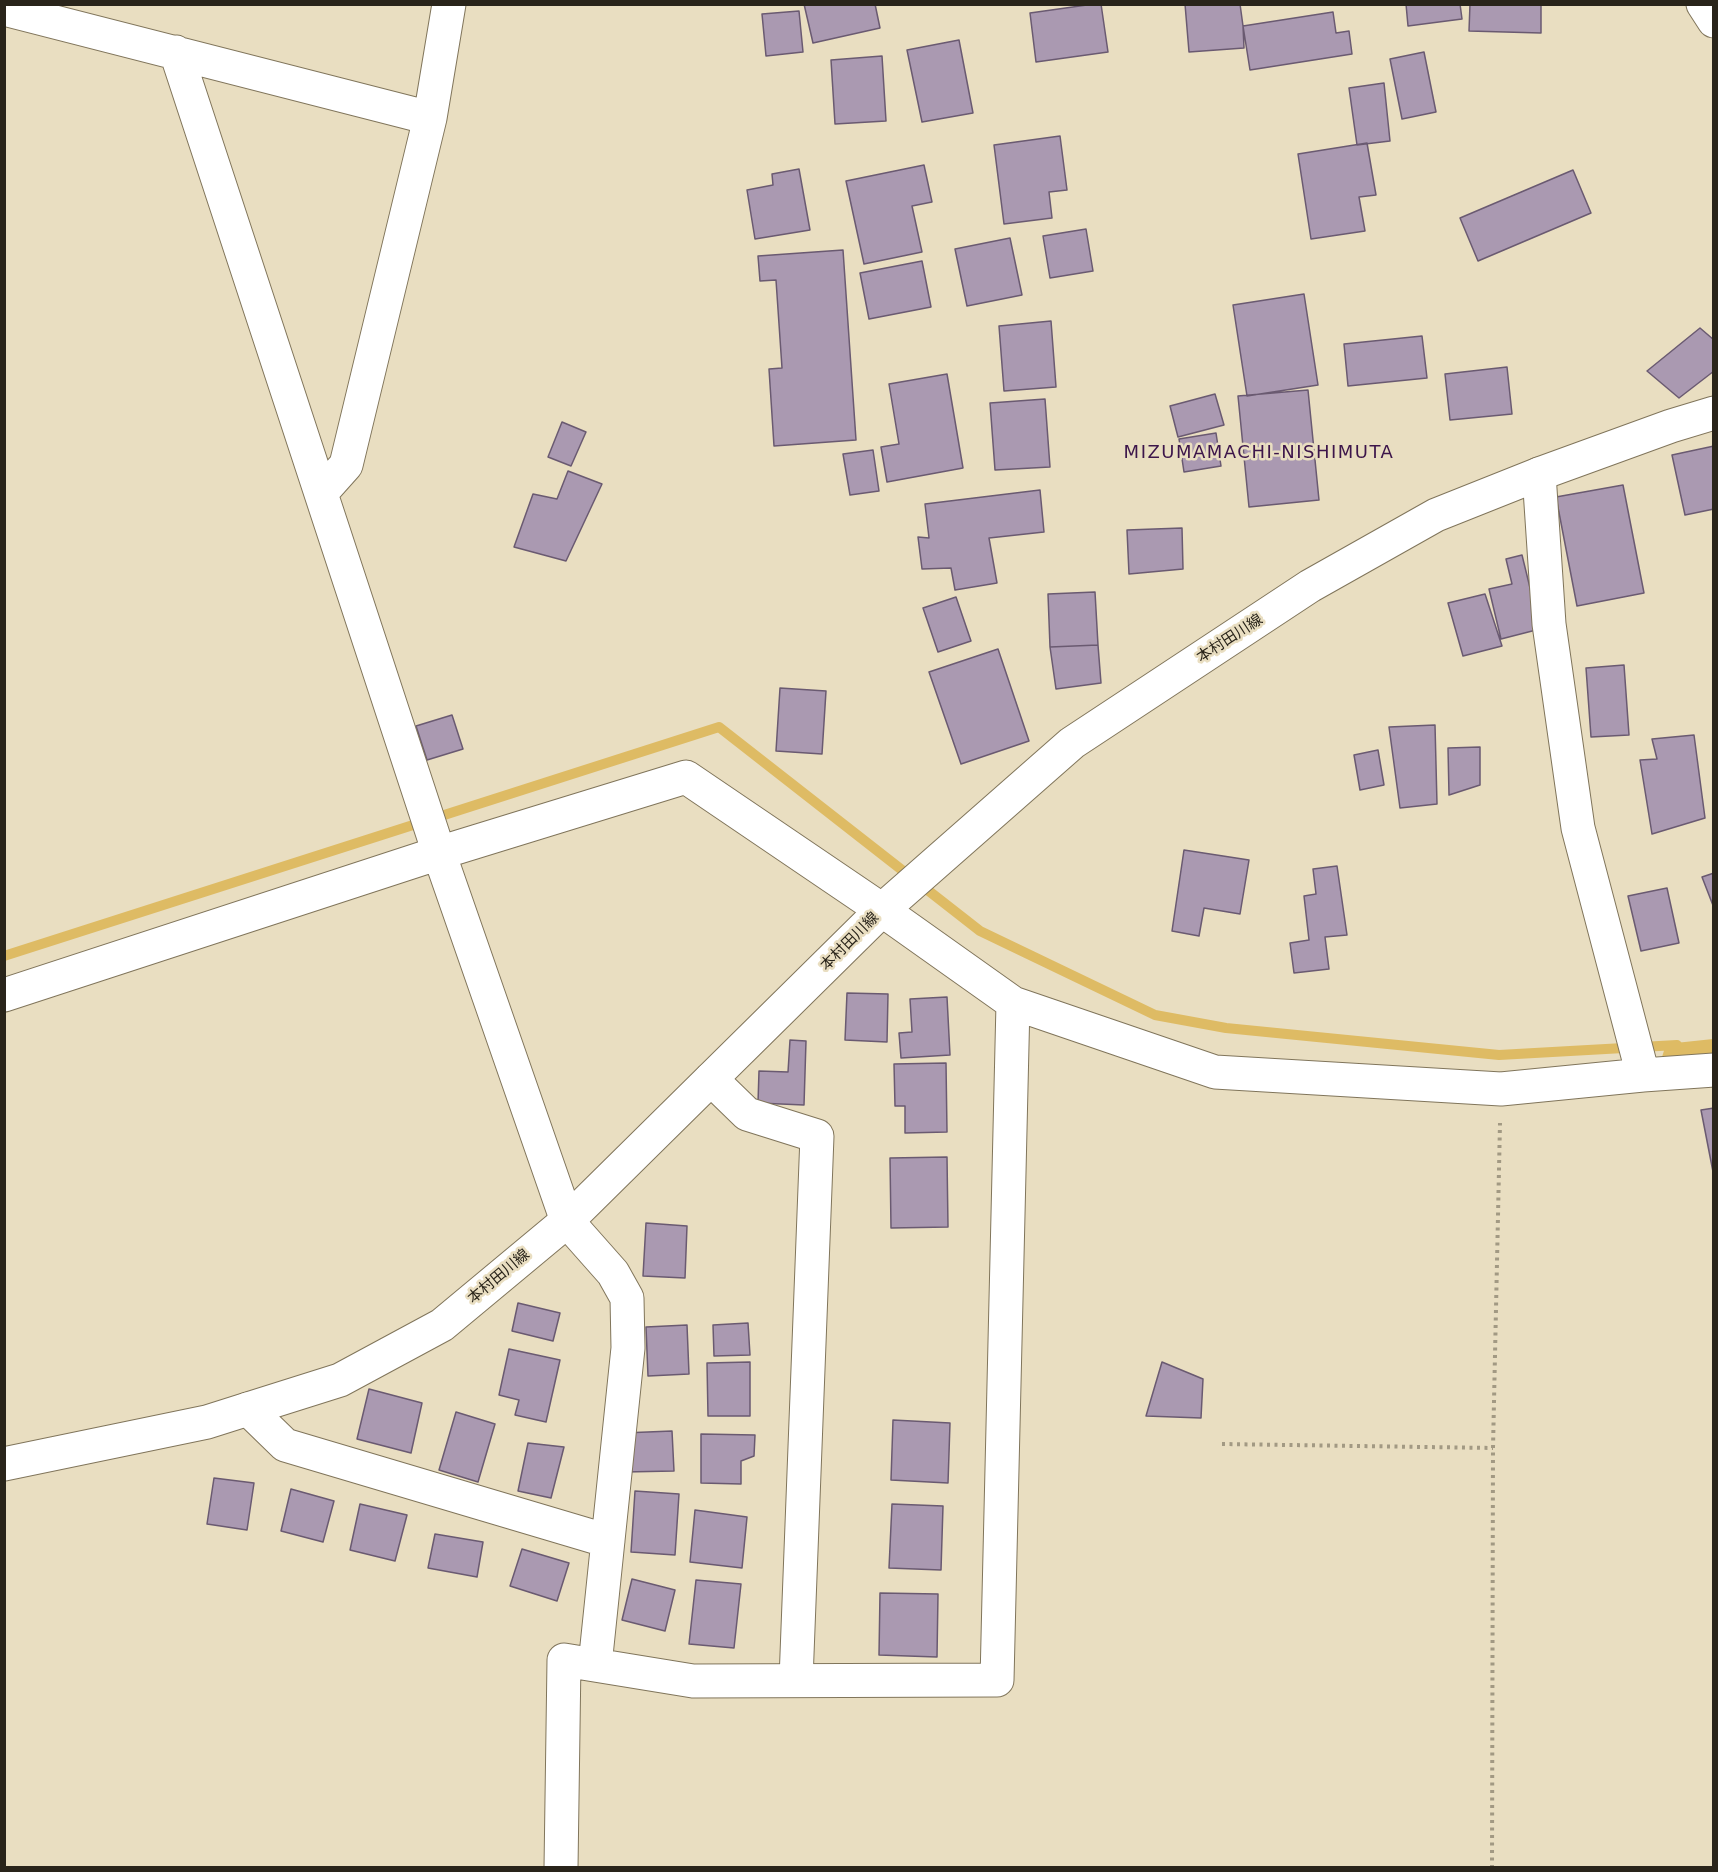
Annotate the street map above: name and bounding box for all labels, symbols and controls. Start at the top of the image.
district label: MIZUMAMACHI-NISHIMUTA [1124,442,1394,464]
street label: 本村田川線 [1194,611,1266,667]
street label: 本村田川線 [817,909,883,975]
street label: 本村田川線 [464,1246,534,1308]

